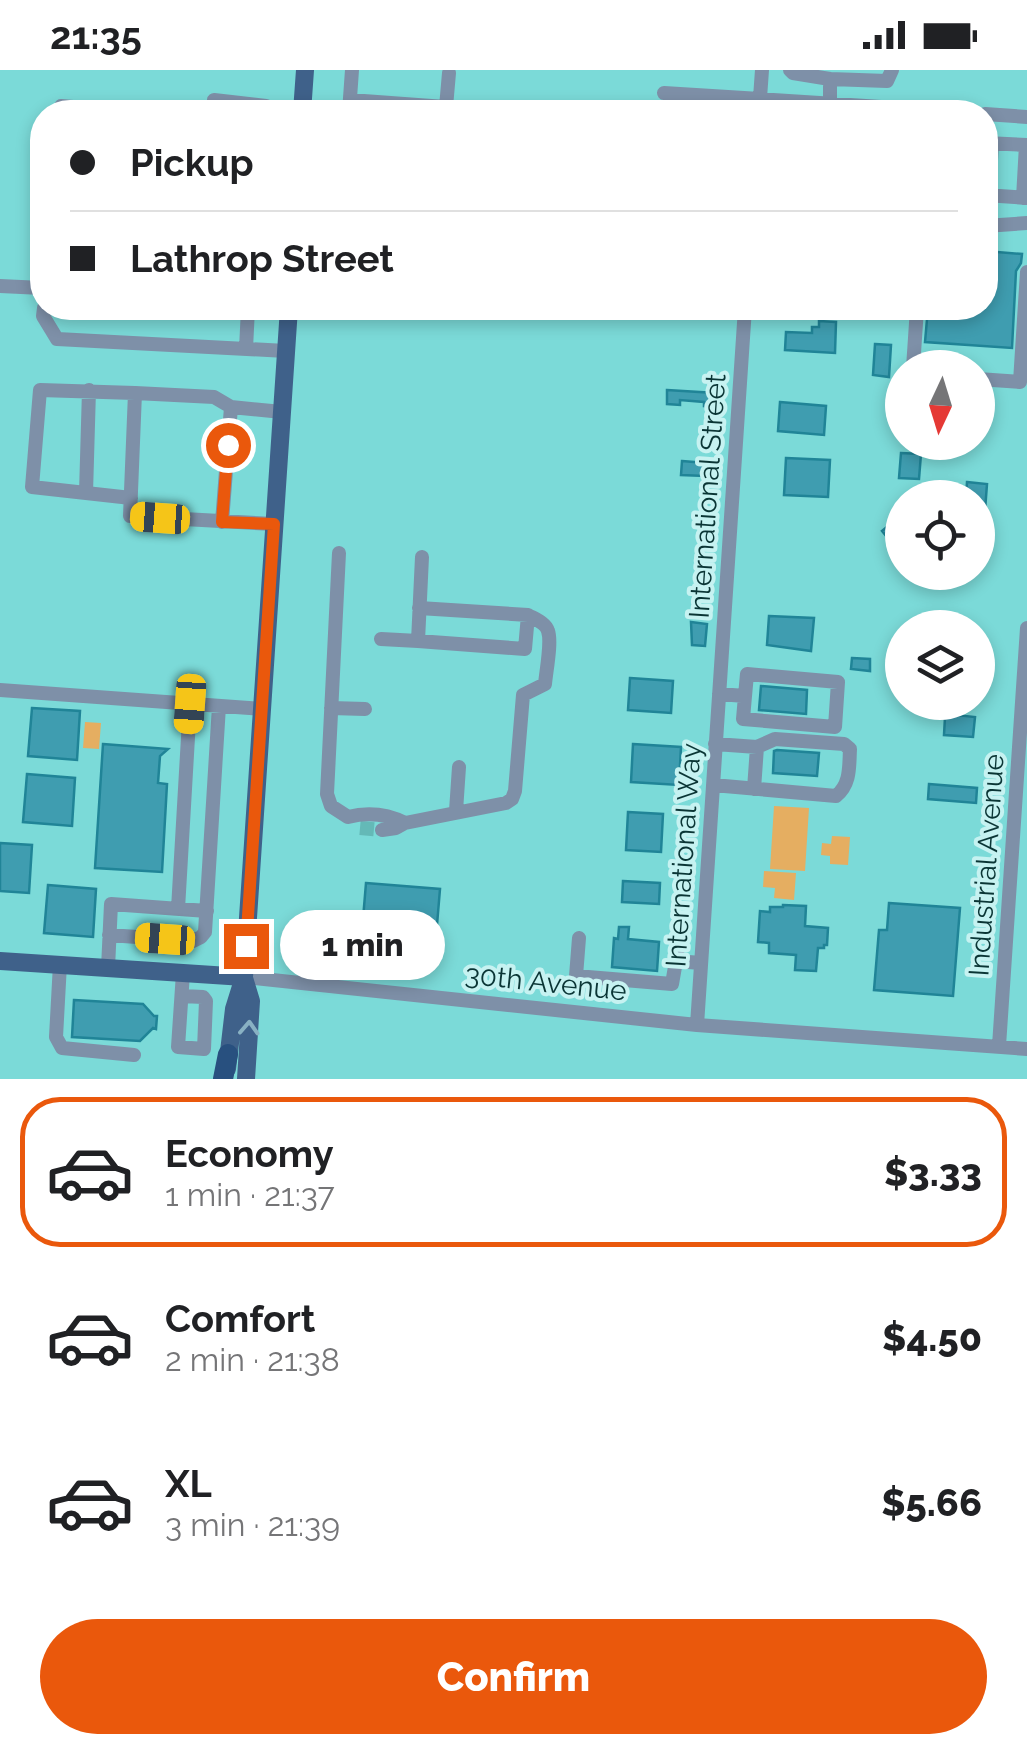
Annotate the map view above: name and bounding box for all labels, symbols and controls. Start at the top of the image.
text: 21:35 [50,13,142,58]
text: Pickup [130,140,254,185]
text: Lathrop Street [130,236,394,281]
north arrow [885,350,995,460]
map controls [885,350,995,720]
street label: International Street [682,372,733,620]
route start [206,423,251,468]
button: locate [885,480,995,590]
car [129,501,191,535]
button: layers [885,610,995,720]
car [173,673,207,735]
street label: International Way [659,742,708,968]
street label: Industrial Avenue [962,753,1011,977]
callout: 1 min [281,911,446,981]
car [134,922,196,956]
route end [224,924,269,969]
text: 1 min [321,926,404,963]
street label: 30th Avenue [464,958,628,1007]
one-way arrow [238,1019,259,1035]
icon: car [45,1127,135,1217]
text: Economy [165,1131,334,1176]
text: $3.33 [884,1150,982,1195]
text: 1 min · 21:37 [165,1176,335,1213]
icon: car [45,1292,135,1382]
text: Comfort [165,1296,315,1341]
text: $4.50 [882,1315,982,1360]
text: 2 min · 21:38 [165,1341,340,1378]
icon: car [45,1457,135,1547]
text: XL [165,1461,212,1506]
text: $5.66 [881,1480,982,1525]
text: 3 min · 21:39 [165,1506,340,1543]
button: Confirm [40,1619,987,1734]

